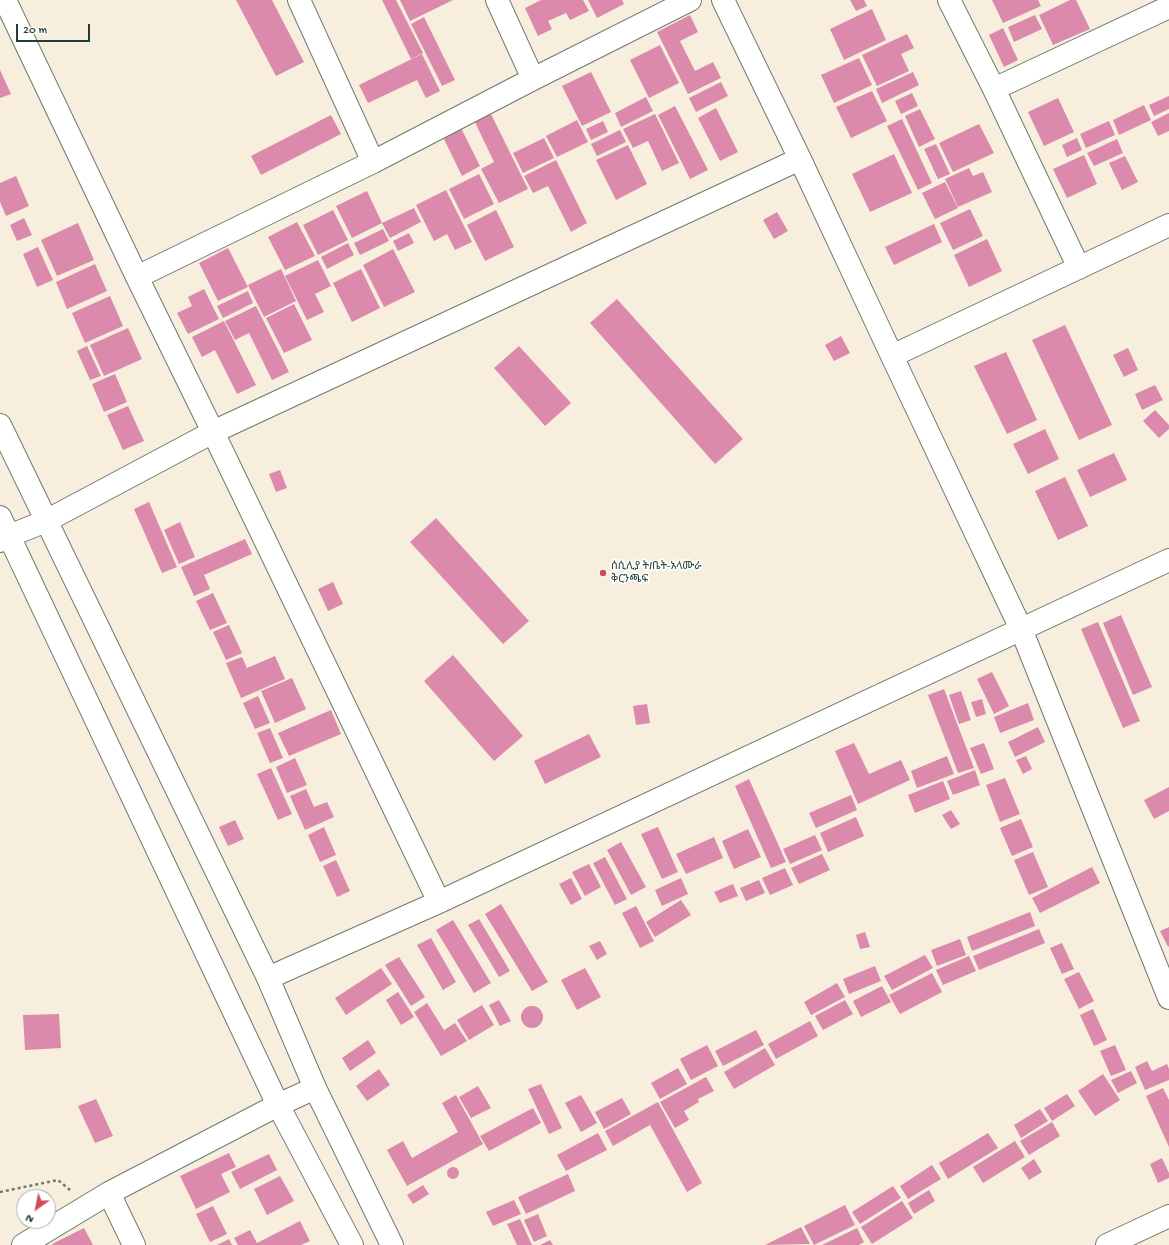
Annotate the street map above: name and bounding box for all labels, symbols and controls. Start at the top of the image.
scale bar [18,16,92,42]
text: 20 m [23,24,47,38]
place label: ሰሲሊያ ት/ቤት-አላሙራ ቅርንጫፍ [611,560,702,586]
marker: ሰሲሊያ ት/ቤት-አላሙራ ቅርንጫፍ [598,568,608,578]
north arrow [16,1189,56,1229]
text: N [24,1211,36,1225]

